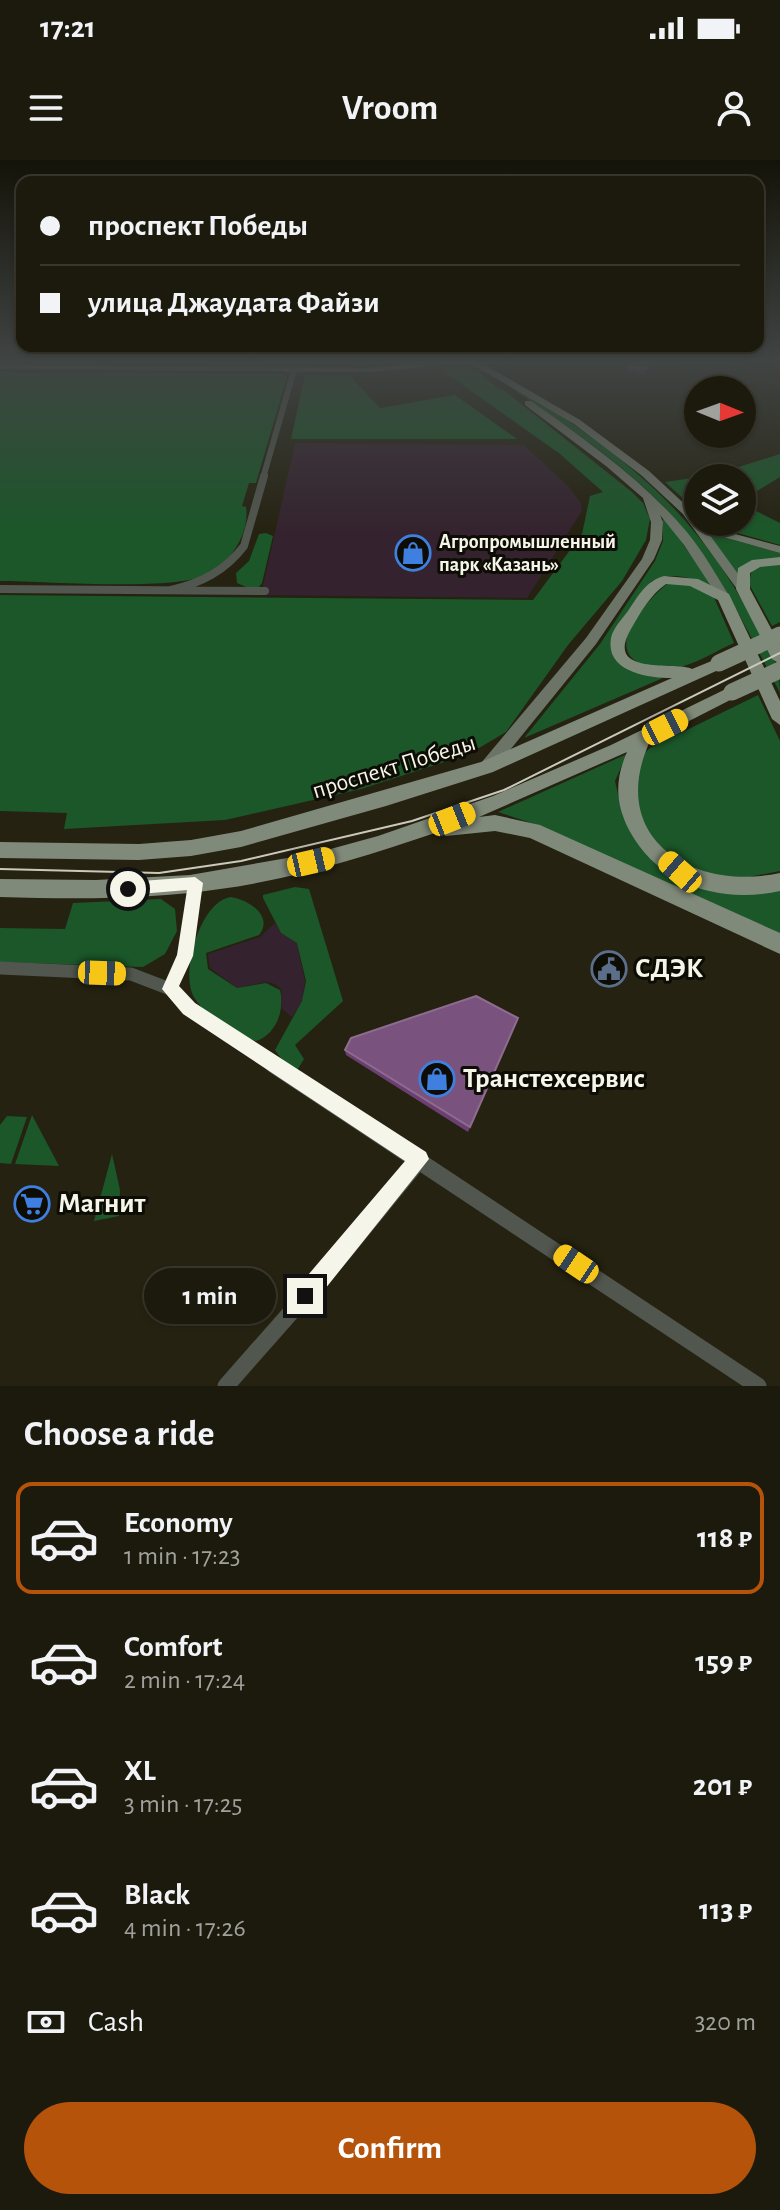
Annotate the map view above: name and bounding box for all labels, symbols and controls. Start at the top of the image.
text: 17:21 [40,13,96,43]
icon: menu [24,86,68,130]
icon: person [712,86,756,130]
text: Vroom [342,90,438,126]
text: проспект Победы [88,211,308,241]
text: улица Джаудата Файзи [88,288,380,318]
north arrow [684,376,756,448]
map controls [684,376,756,536]
button: layers [684,464,756,536]
place label: Агропромышленный парк «Казань» [439,532,616,575]
shop icon: Агропромышленный парк «Казань» [394,534,432,572]
car [638,705,692,749]
street label: проспект Победы [309,731,479,803]
car [425,799,479,839]
car [285,845,337,879]
car [654,847,706,897]
route start [110,871,146,907]
public building icon: СДЭК [590,950,628,988]
place label: СДЭК [635,955,703,983]
car [78,960,126,986]
shop icon: Транстехсервис [418,1060,456,1098]
place label: Транстехсервис [463,1065,645,1093]
supermarket icon: Магнит [13,1185,51,1223]
place label: Магнит [58,1190,147,1218]
car [549,1241,603,1287]
callout: 1 min [145,1268,277,1324]
route end [287,1278,323,1314]
text: 1 min [183,1283,237,1309]
text: Choose a ride [24,1416,214,1452]
icon: car [28,1502,100,1574]
text: Economy [124,1508,233,1538]
text: 118 ₽ [697,1523,752,1553]
text: 1 min · 17:23 [124,1543,241,1569]
icon: car [28,1626,100,1698]
text: Comfort [124,1632,223,1662]
text: 159 ₽ [695,1647,752,1677]
text: 2 min · 17:24 [124,1667,245,1693]
icon: car [28,1750,100,1822]
text: XL [124,1756,156,1786]
text: 201 ₽ [693,1771,752,1801]
text: 3 min · 17:25 [124,1791,242,1817]
icon: car [28,1874,100,1946]
text: Black [124,1880,190,1910]
text: 113 ₽ [699,1895,752,1925]
text: 4 min · 17:26 [124,1915,246,1941]
icon: cash [24,2000,68,2044]
text: Cash [88,2007,144,2037]
text: 320 m [695,2009,756,2035]
button: Confirm [24,2102,756,2194]

